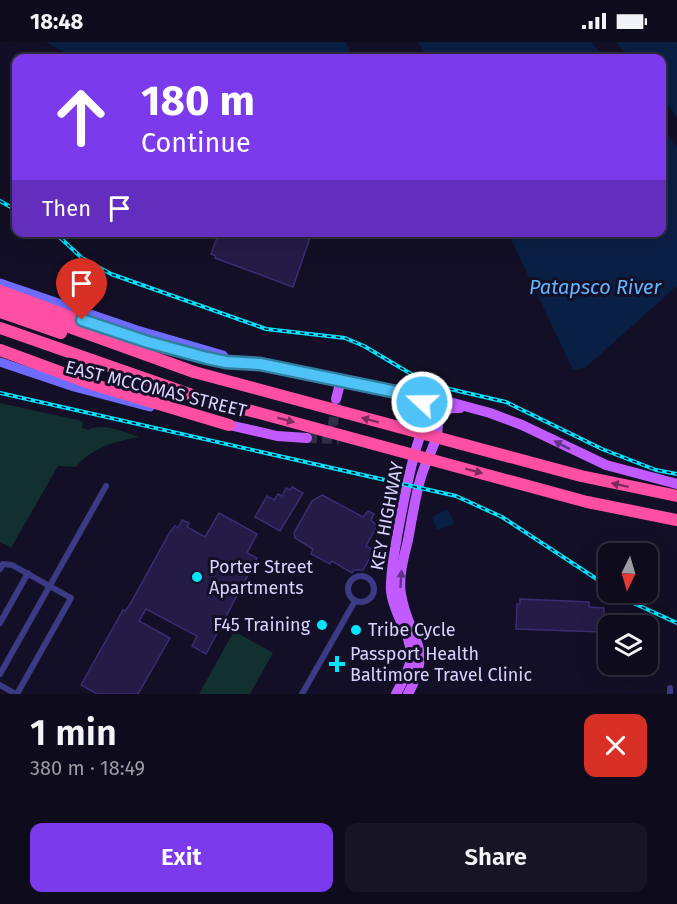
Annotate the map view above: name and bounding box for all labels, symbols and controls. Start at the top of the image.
text: 18:48 [30,8,83,35]
text: 180 m [141,76,255,126]
icon: ahead [42,78,120,156]
text: Continue [141,127,251,159]
icon: arrive [103,192,136,225]
text: Then [42,195,91,222]
pin [56,258,107,320]
icon: arrive [65,267,98,300]
water label: Patapsco River [529,275,662,299]
street label: EAST MCCOMAS STREET [63,356,250,422]
position arrow [390,370,454,434]
one-way arrow [361,414,379,424]
one-way arrow [277,416,295,425]
one-way arrow [554,441,571,450]
street label: KEY HIGHWAY [366,460,408,572]
one-way arrow [465,467,483,477]
one-way arrow [610,480,629,490]
north arrow [598,543,658,603]
map controls [598,543,658,675]
place label: Porter Street Apartments [209,556,313,599]
one-way arrow [397,569,406,588]
marker: Porter Street Apartments [190,570,204,584]
place label: F45 Training [213,614,311,636]
button: layers [598,615,658,675]
marker: F45 Training [315,618,329,632]
place label: Tribe Cycle [368,619,456,641]
marker: Tribe Cycle [349,623,363,637]
place label: Passport Health Baltimore Travel Clinic [350,643,532,686]
marker: Passport Health Baltimore Travel Clinic [328,655,346,673]
text: 1 min [30,711,117,755]
button: close [584,714,647,777]
text: 380 m · 18:49 [30,756,145,780]
button: Exit [30,823,333,892]
button: Share [345,823,647,892]

